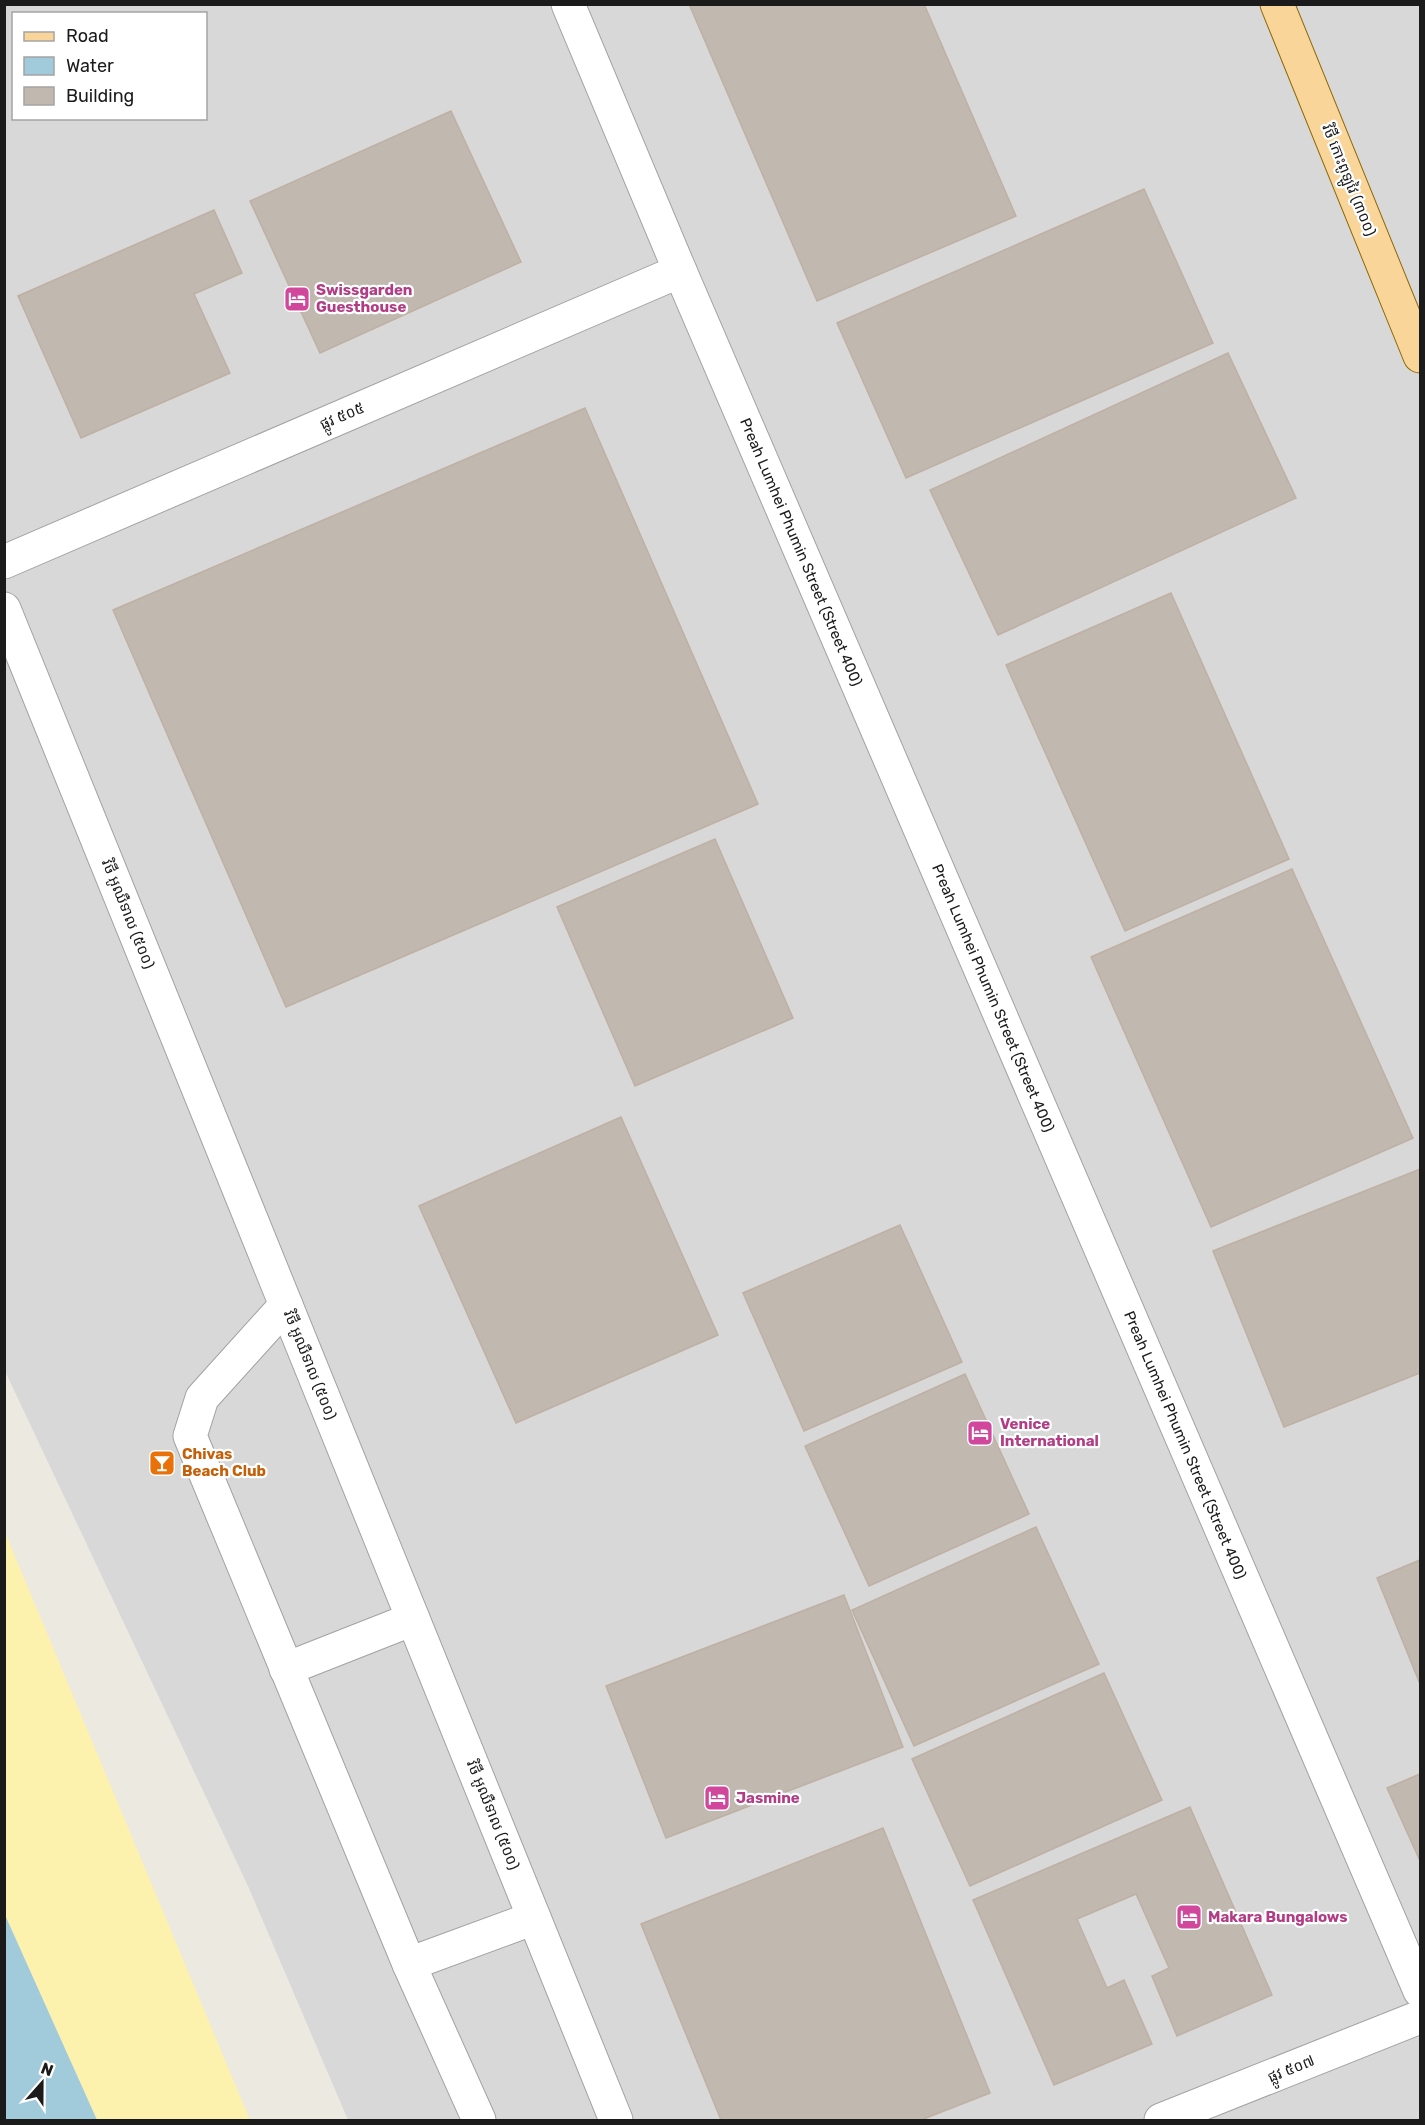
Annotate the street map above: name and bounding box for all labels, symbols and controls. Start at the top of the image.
legend [12,12,207,120]
text: Road [66,25,109,47]
text: Water [66,55,114,77]
text: Building [66,85,134,107]
street label: វិថី កោះពូឡូវៃ (៣០០) [1315,121,1380,240]
place label: Swissgarden Guesthouse [316,281,413,316]
hotel icon: Swissgarden Guesthouse [282,284,312,314]
street label: ផ្លូវ ៥០៥ [317,399,369,437]
street label: Preah Lumhei Phumin Street (Street 400) [736,415,866,689]
street label: វិថី អូឈឺទាល (៥០០) [97,856,159,972]
street label: Preah Lumhei Phumin Street (Street 400) [928,861,1058,1135]
street label: វិថី អូឈឺទាល (៥០០) [279,1307,341,1423]
street label: Preah Lumhei Phumin Street (Street 400) [1120,1308,1250,1582]
place label: Venice International [1000,1415,1099,1450]
hotel icon: Venice International [965,1418,995,1448]
place label: Chivas Beach Club [182,1445,266,1480]
bar icon: Chivas Beach Club [147,1448,177,1478]
street label: វិថី អូឈឺទាល (៥០០) [462,1757,524,1873]
hotel icon: Jasmine [702,1783,732,1813]
place label: Jasmine [736,1789,800,1807]
hotel icon: Makara Bungalows [1174,1902,1204,1932]
place label: Makara Bungalows [1208,1908,1348,1926]
street label: ផ្លូវ ៥០៧ [1265,2052,1319,2091]
north arrow [12,2053,72,2113]
text: N [38,2059,56,2080]

